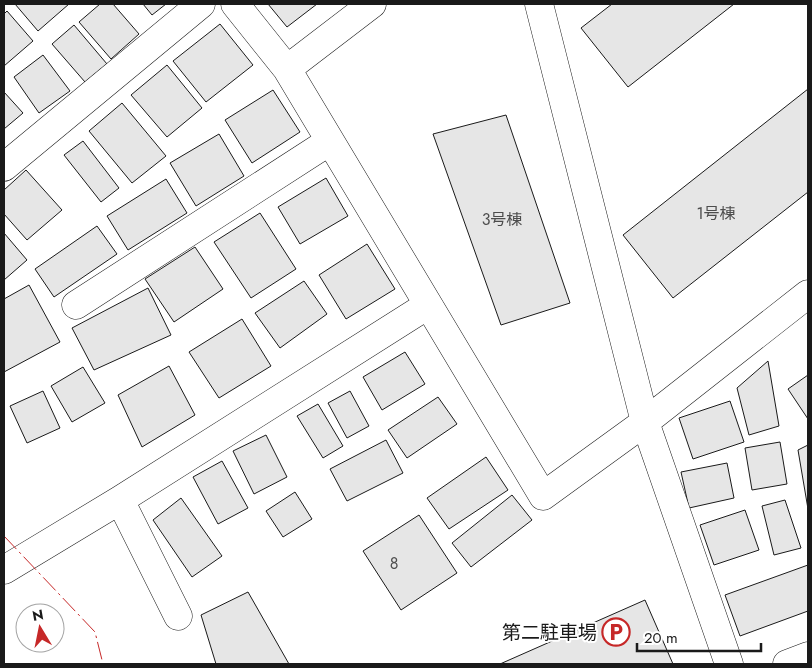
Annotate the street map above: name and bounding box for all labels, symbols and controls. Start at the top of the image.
house number: 1号棟 [696,202,736,225]
house number: 3号棟 [482,208,522,231]
house number: 8 [390,552,398,575]
north arrow [15,603,65,653]
text: N [31,604,45,626]
parking icon: 第二駐車場 [601,617,631,647]
place label: 第二駐車場 [502,619,597,646]
scale bar [637,620,761,652]
text: 20 m [644,627,678,649]

